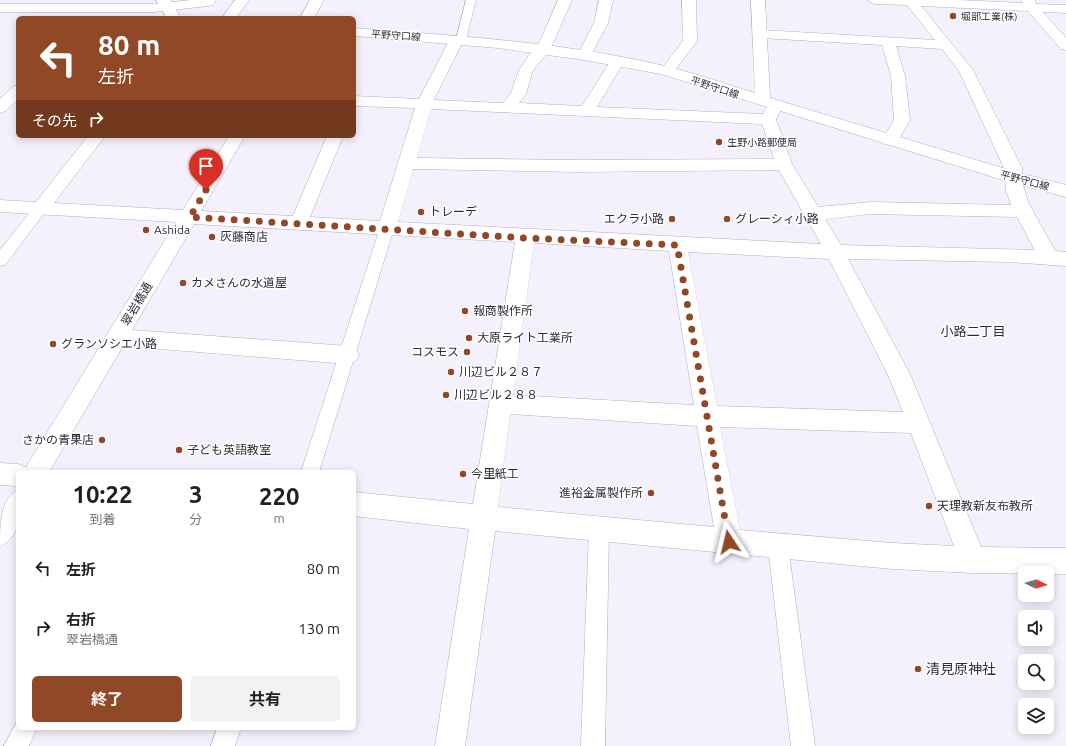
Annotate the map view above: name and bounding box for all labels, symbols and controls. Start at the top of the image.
marker: 堀部工業(株) [948,11,958,21]
place label: 堀部工業(株) [961,11,1017,22]
street label: 平野守口線 [371,28,421,43]
text: 80 m [98,29,160,60]
icon: left [32,32,84,84]
text: 左折 [98,66,134,86]
street label: 平野守口線 [689,75,740,100]
icon: right [85,108,107,130]
text: その先 [32,112,77,129]
marker: 生野小路郵便局 [714,137,724,147]
place label: 生野小路郵便局 [727,137,797,148]
pin [189,149,223,190]
icon: arrive [195,155,217,177]
street label: 平野守口線 [999,169,1050,192]
place label: トレーデ [429,205,477,218]
marker: トレーデ [416,207,426,217]
place label: エクラ小路 [604,212,664,225]
place label: グレーシィ小路 [735,212,819,225]
marker: エクラ小路 [667,214,677,224]
marker: グレーシィ小路 [722,214,732,224]
place label: Ashida [154,223,190,236]
marker: Ashida [141,225,151,235]
place label: 灰藤商店 [220,230,268,243]
marker: 灰藤商店 [207,232,217,242]
place label: カメさんの水道屋 [191,276,287,289]
marker: カメさんの水道屋 [178,278,188,288]
street label: 翠岩橋通 [119,280,155,328]
place label: 報商製作所 [473,304,533,317]
marker: 報商製作所 [460,306,470,316]
district label: 小路二丁目 [940,324,1006,338]
place label: 大原ライト工業所 [477,331,573,344]
marker: 大原ライト工業所 [464,333,474,343]
place label: グランソシエ小路 [61,337,157,350]
marker: グランソシエ小路 [48,339,58,349]
place label: コスモス [411,345,459,358]
marker: コスモス [462,347,472,357]
place label: 川辺ビル２８７ [459,365,543,378]
marker: 川辺ビル２８７ [446,367,456,377]
place label: 川辺ビル２８８ [454,388,538,401]
marker: 川辺ビル２８８ [441,390,451,400]
place label: さかの青果店 [22,433,94,446]
marker: さかの青果店 [97,435,107,445]
place label: 子ども英語教室 [187,443,271,456]
marker: 子ども英語教室 [174,445,184,455]
place label: 今里紙工 [471,467,519,480]
marker: 今里紙工 [458,469,468,479]
text: 10:22 [72,481,133,508]
text: 3 [189,481,202,508]
text: 220 [259,483,300,510]
place label: 進裕金属製作所 [559,486,643,499]
marker: 進裕金属製作所 [646,488,656,498]
place label: 天理教新友布教所 [937,499,1033,512]
marker: 天理教新友布教所 [924,501,934,511]
text: m [274,511,285,525]
text: 到着 [89,512,115,526]
text: 分 [189,512,202,526]
position arrow [708,521,750,563]
icon: left [32,557,54,579]
text: 80 m [307,560,340,577]
text: 左折 [66,561,96,578]
north arrow [1018,566,1054,602]
map controls [1018,566,1054,734]
button: sound [1018,610,1054,646]
text: 右折 [66,611,96,628]
icon: right [32,617,54,639]
text: 130 m [298,620,340,637]
text: 翠岩橋通 [66,632,118,646]
button: search [1018,654,1054,690]
place label: 清見原神社 [926,661,996,677]
marker: 清見原神社 [913,664,923,674]
button: 終了 [32,676,182,722]
button: 共有 [190,676,340,722]
button: layers [1018,698,1054,734]

